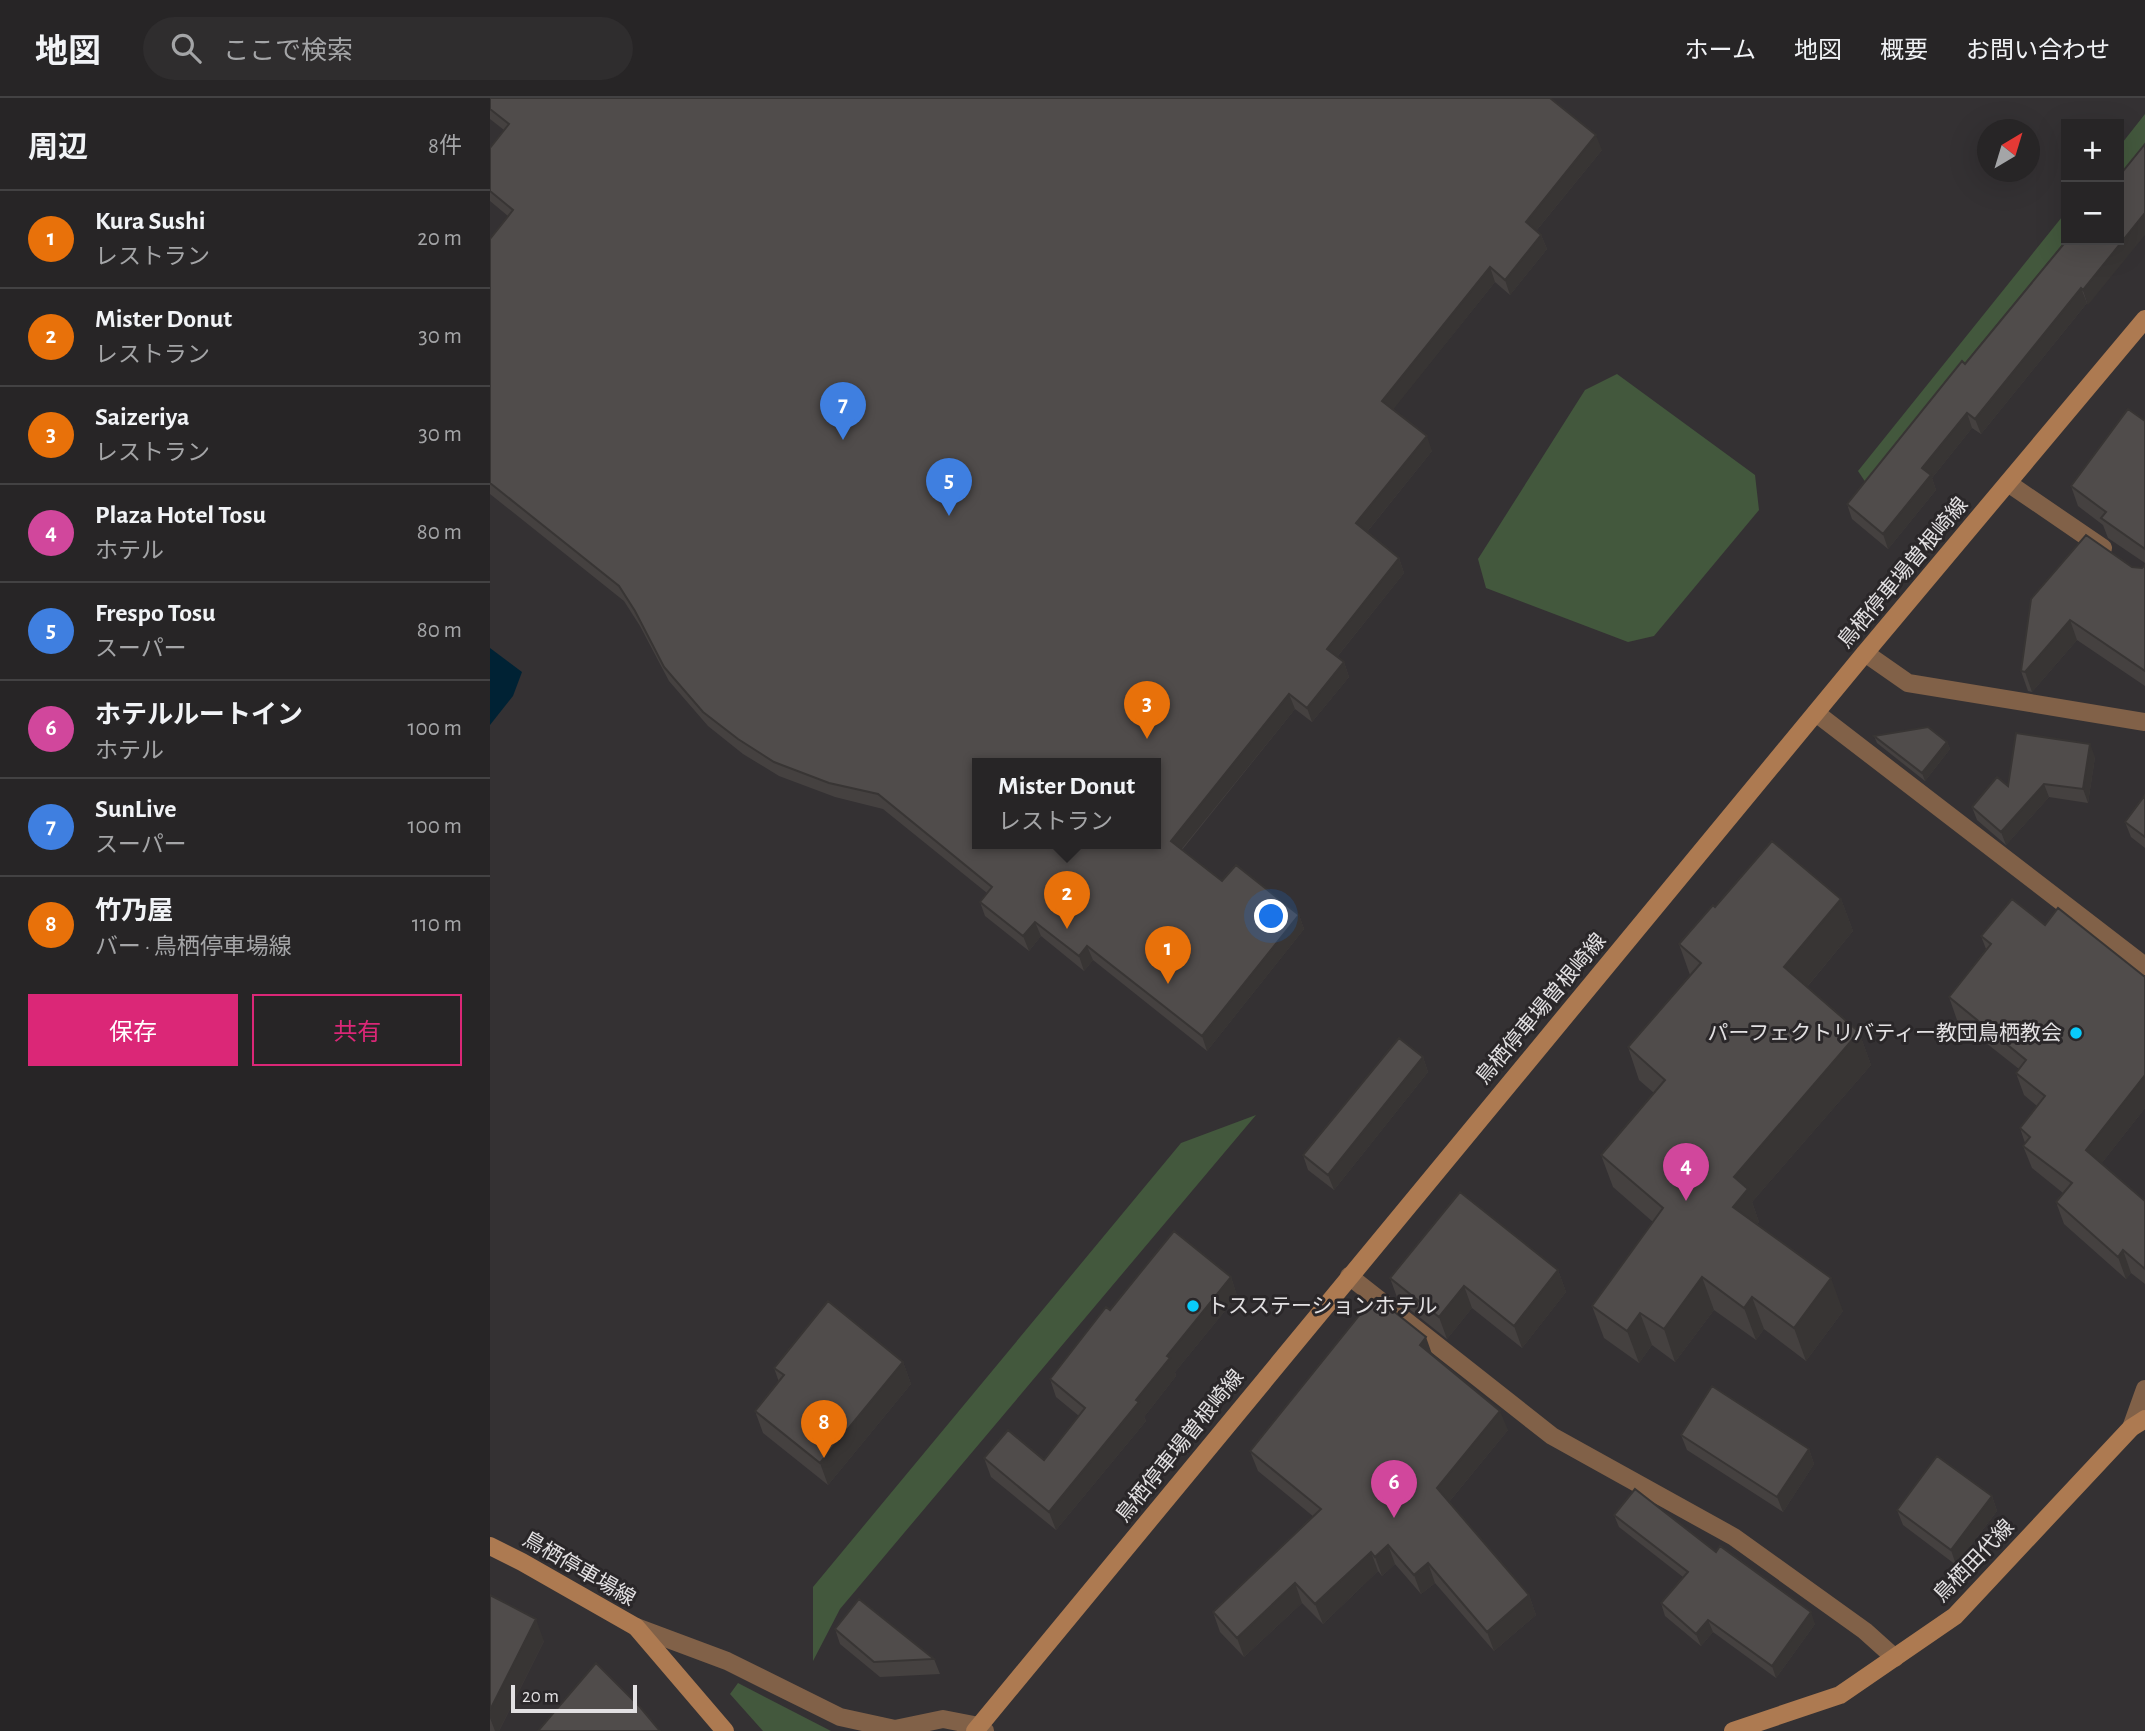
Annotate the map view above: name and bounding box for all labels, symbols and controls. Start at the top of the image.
search box [143,17,633,80]
icon: search [167,29,205,67]
text: 地図 [35,36,101,69]
text: ここで検索 [223,38,353,64]
text: ホーム [1685,39,1756,63]
text: 地図 [1794,39,1842,63]
text: 概要 [1880,39,1928,63]
text: お問い合わせ [1966,39,2110,63]
north arrow [1977,119,2040,182]
map controls [2061,119,2124,245]
button: + [2061,119,2124,182]
text: 周辺 [28,133,88,163]
text: 8件 [428,135,462,158]
button: − [2061,182,2124,245]
text: Kura Sushi [95,208,206,234]
text: 1 [47,227,55,250]
text: 20 m [417,227,462,250]
text: レストラン [95,246,210,269]
text: Mister Donut [95,306,232,332]
text: 2 [46,325,56,348]
text: 30 m [418,325,462,348]
text: レストラン [95,344,210,367]
pin: 7 [820,382,866,440]
text: Saizeriya [95,404,190,430]
text: 3 [46,423,56,446]
text: 30 m [418,423,462,446]
text: レストラン [95,442,210,465]
pin: 5 [926,458,972,516]
street label: 鳥栖停車場曽根崎線 [1833,493,1972,652]
text: Plaza Hotel Tosu [95,502,266,528]
text: 4 [45,521,57,544]
text: 80 m [417,521,462,544]
text: ホテル [95,540,164,563]
text: Frespo Tosu [95,600,216,626]
text: 5 [46,619,56,642]
text: 80 m [417,619,462,642]
text: スーパー [95,638,187,661]
pin: 3 [1124,681,1170,739]
text: ホテルルートイン [95,702,303,728]
text: 6 [45,717,57,740]
text: 100 m [408,717,462,740]
text: ホテル [95,740,164,763]
popup [972,758,1161,849]
text: Mister Donut [998,773,1135,799]
text: SunLive [95,796,176,822]
text: レストラン [998,811,1113,834]
text: 7 [46,815,56,838]
text: 100 m [408,815,462,838]
text: スーパー [95,834,187,857]
pin: 2 [1044,871,1090,929]
text: 竹乃屋 [95,898,173,924]
your location [1254,899,1288,933]
text: 8 [45,913,57,936]
text: 110 m [412,913,462,936]
pin: 1 [1145,926,1191,984]
street label: 鳥栖停車場曽根崎線 [1471,929,1610,1088]
text: バー · 鳥栖停車場線 [95,936,292,959]
button: 保存 [28,994,238,1066]
button: 共有 [252,994,462,1066]
place label: パーフェクトリバティー教団鳥栖教会 [1708,1022,2062,1044]
marker: パーフェクトリバティー教団鳥栖教会 [2068,1025,2084,1041]
pin: 4 [1663,1143,1709,1201]
place label: トスステーションホテル [1207,1296,1438,1317]
marker: トスステーションホテル [1185,1298,1201,1314]
street label: 鳥栖停車場曽根崎線 [1112,1365,1248,1526]
pin: 8 [801,1400,847,1458]
pin: 6 [1371,1460,1417,1518]
street label: 鳥栖田代線 [1929,1515,2018,1606]
street label: 鳥栖停車場線 [519,1528,639,1610]
scale bar [511,1682,637,1714]
text: 20 m [522,1687,559,1706]

